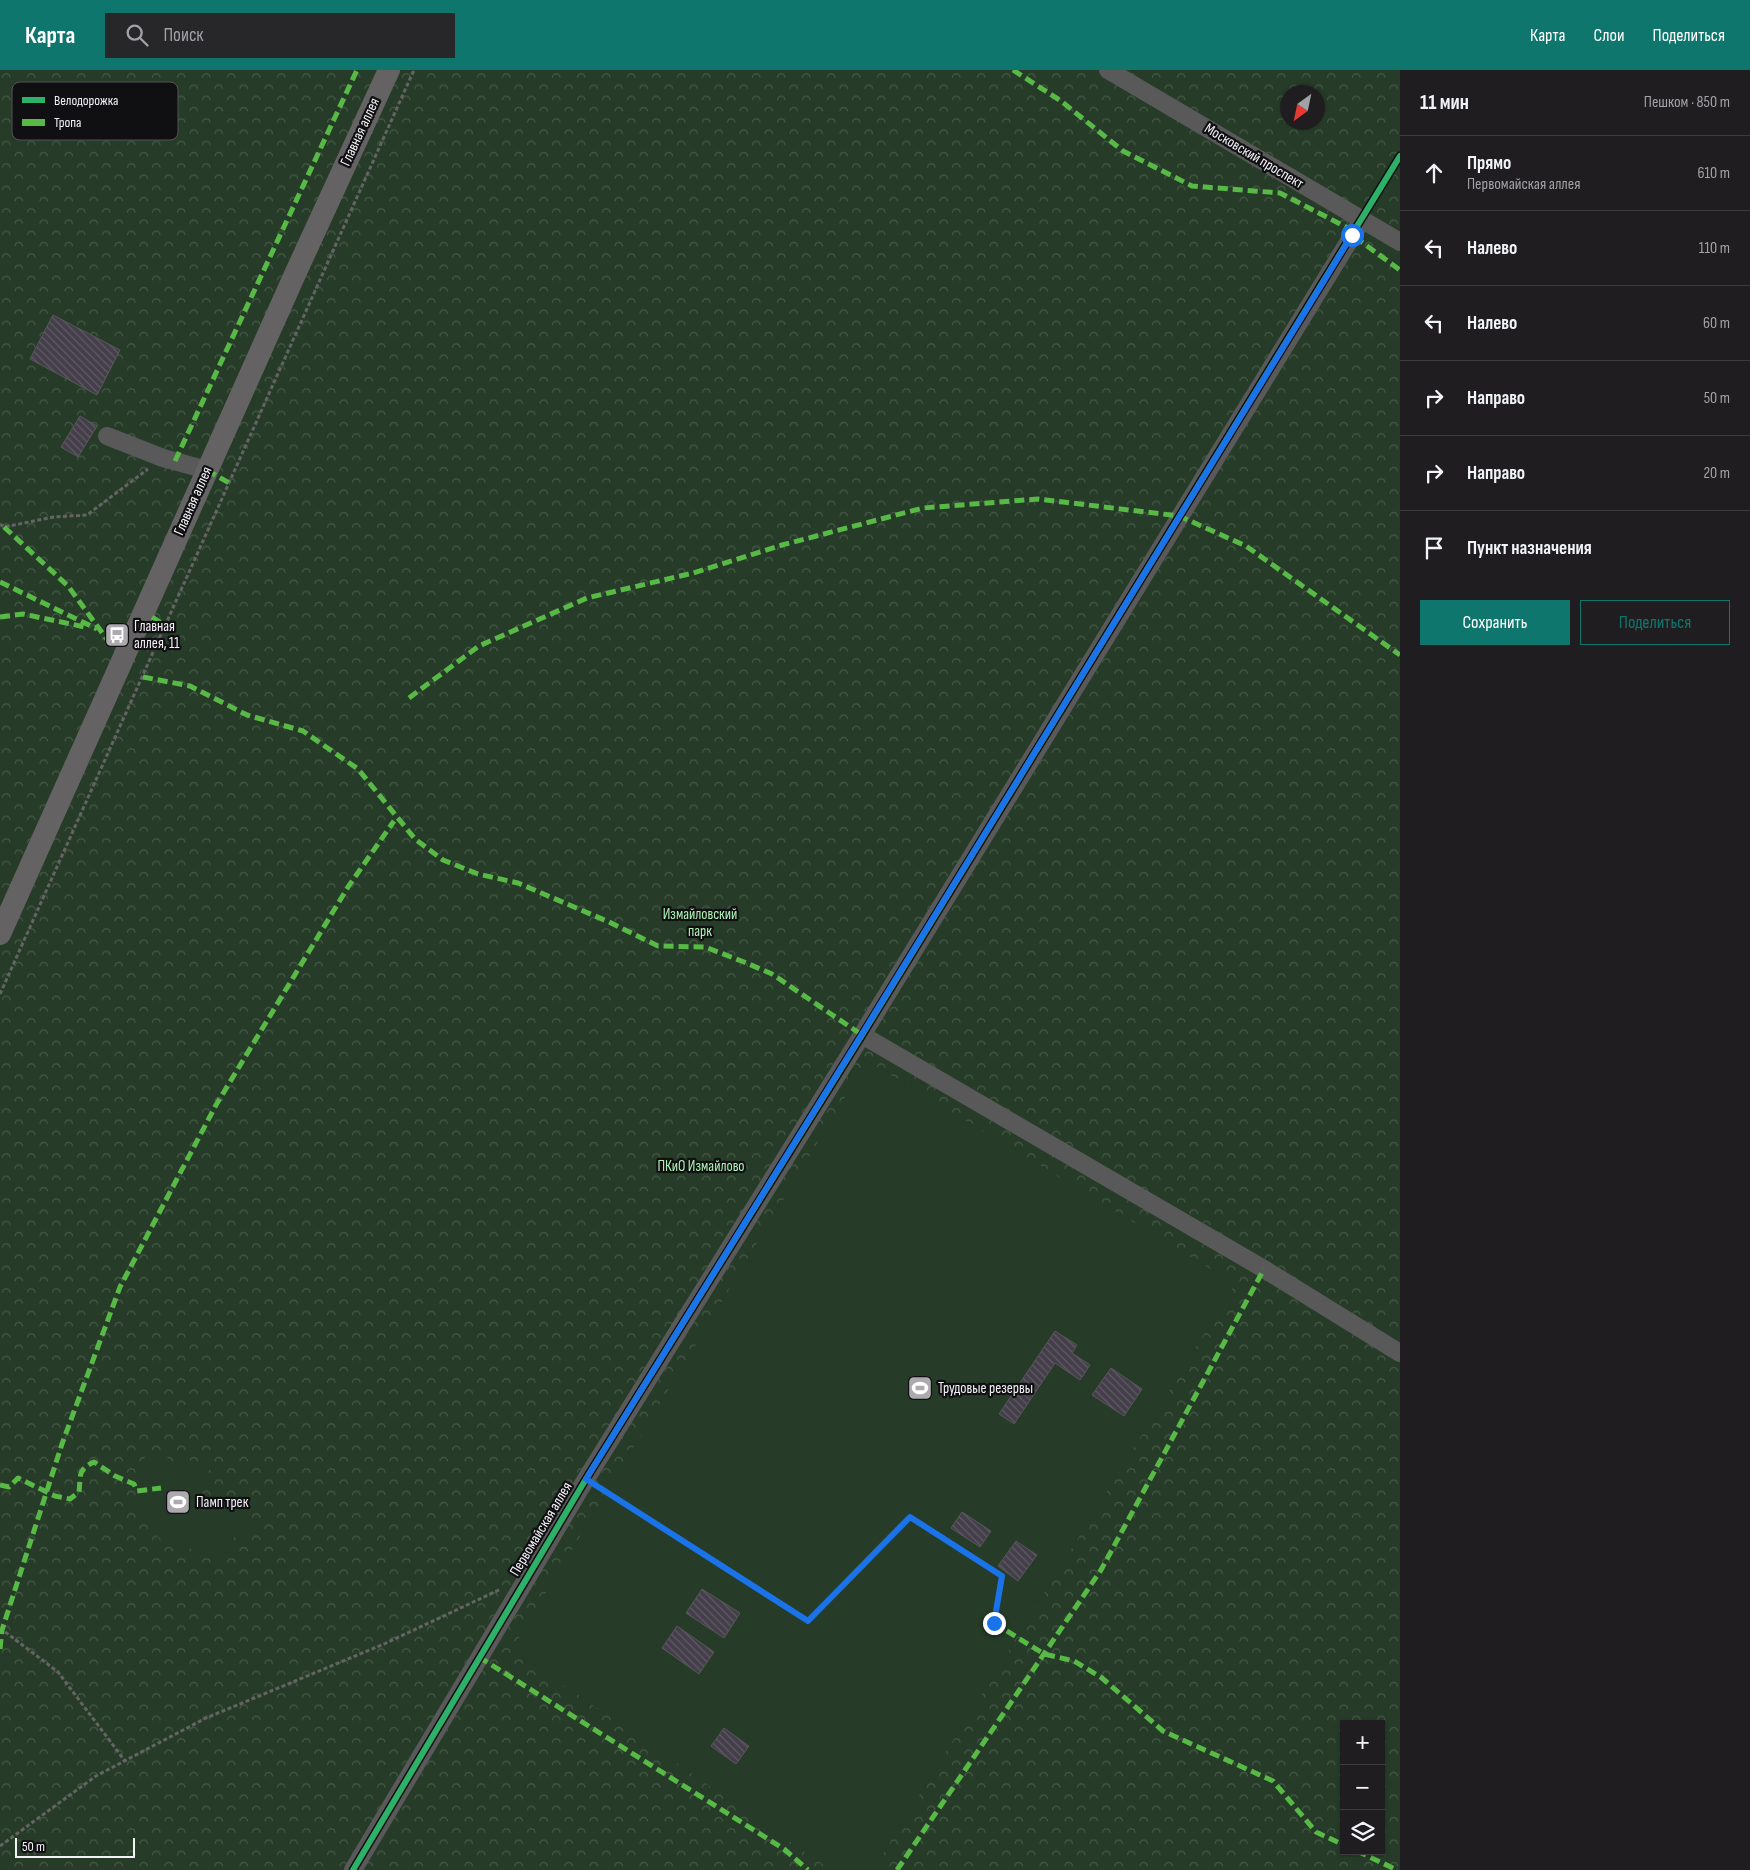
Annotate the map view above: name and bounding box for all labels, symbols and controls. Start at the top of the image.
search box [105,13,455,58]
text: Карта [25,21,75,50]
icon: search [123,21,151,49]
text: Поиск [163,24,204,47]
text: Карта [1530,25,1566,46]
text: Слои [1594,25,1625,46]
text: Поделиться [1653,25,1725,46]
legend [12,82,178,140]
north arrow [1280,85,1325,130]
text: 11 мин [1420,90,1469,115]
text: Велодорожка [54,92,118,109]
text: Пешком · 850 m [1644,93,1730,112]
street label: Главная аллея [336,95,384,169]
text: Тропа [54,114,81,131]
street label: Московский проспект [1201,119,1307,193]
text: Прямо [1467,152,1511,175]
icon: ahead [1420,159,1448,187]
text: 610 m [1697,164,1730,183]
text: Первомайская аллея [1467,175,1581,194]
route start [1341,224,1364,247]
icon: left [1420,234,1448,262]
text: Налево [1467,237,1517,260]
text: 110 m [1699,239,1730,258]
icon: left [1420,309,1448,337]
text: Налево [1467,312,1517,335]
text: 60 m [1703,314,1730,333]
icon: right [1420,384,1448,412]
text: Направо [1467,387,1525,410]
text: 50 m [1704,389,1730,408]
icon: right [1420,459,1448,487]
text: Направо [1467,462,1525,485]
street label: Главная аллея [169,464,217,538]
text: 20 m [1703,464,1730,483]
icon: arrive [1420,534,1448,562]
text: Пункт назначения [1467,537,1592,560]
button: Сохранить [1420,600,1570,645]
button: Поделиться [1580,600,1730,645]
place label: Главная аллея, 11 [134,617,180,653]
bus stop icon: Главная аллея, 11 [104,622,130,648]
park label: Измайловский парк [663,905,737,941]
park label: ПКиО Измайлово [657,1157,745,1176]
sports icon: Трудовые резервы [907,1375,933,1401]
place label: Трудовые резервы [938,1379,1033,1398]
street label: Первомайская аллея [505,1478,577,1579]
sports icon: Памп трек [165,1489,191,1515]
place label: Памп трек [196,1493,249,1512]
route end [983,1612,1006,1635]
map controls [1340,1720,1385,1855]
button: + [1340,1720,1385,1765]
button: − [1340,1765,1385,1810]
button: layers [1340,1810,1385,1855]
scale bar [15,1835,135,1858]
text: 50 m [22,1838,45,1855]

